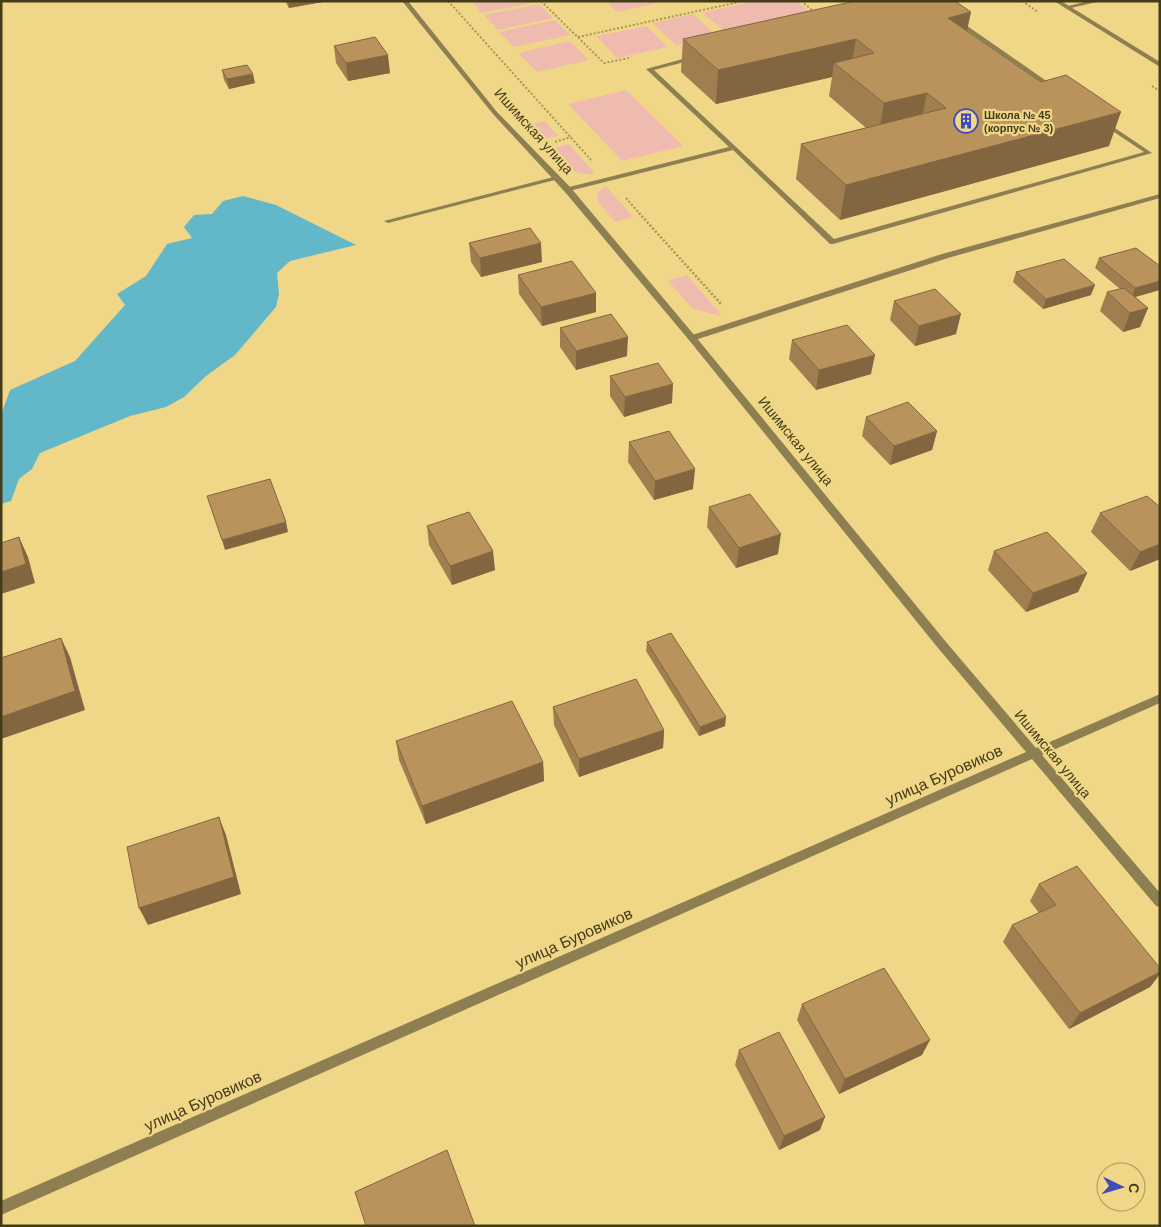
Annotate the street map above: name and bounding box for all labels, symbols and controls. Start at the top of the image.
street label: Ишимская улица [491,85,577,177]
building icon: Школа № 45 (корпус № 3) [953,108,979,134]
place label: Школа № 45 (корпус № 3) [984,109,1054,134]
street label: Ишимская улица [755,393,837,489]
street label: Ишимская улица [1012,707,1095,801]
street label: улица Буровиков [883,742,1005,808]
street label: улица Буровиков [513,905,635,971]
street label: улица Буровиков [142,1068,264,1134]
north arrow [1096,1162,1146,1212]
text: С [1126,1182,1142,1194]

